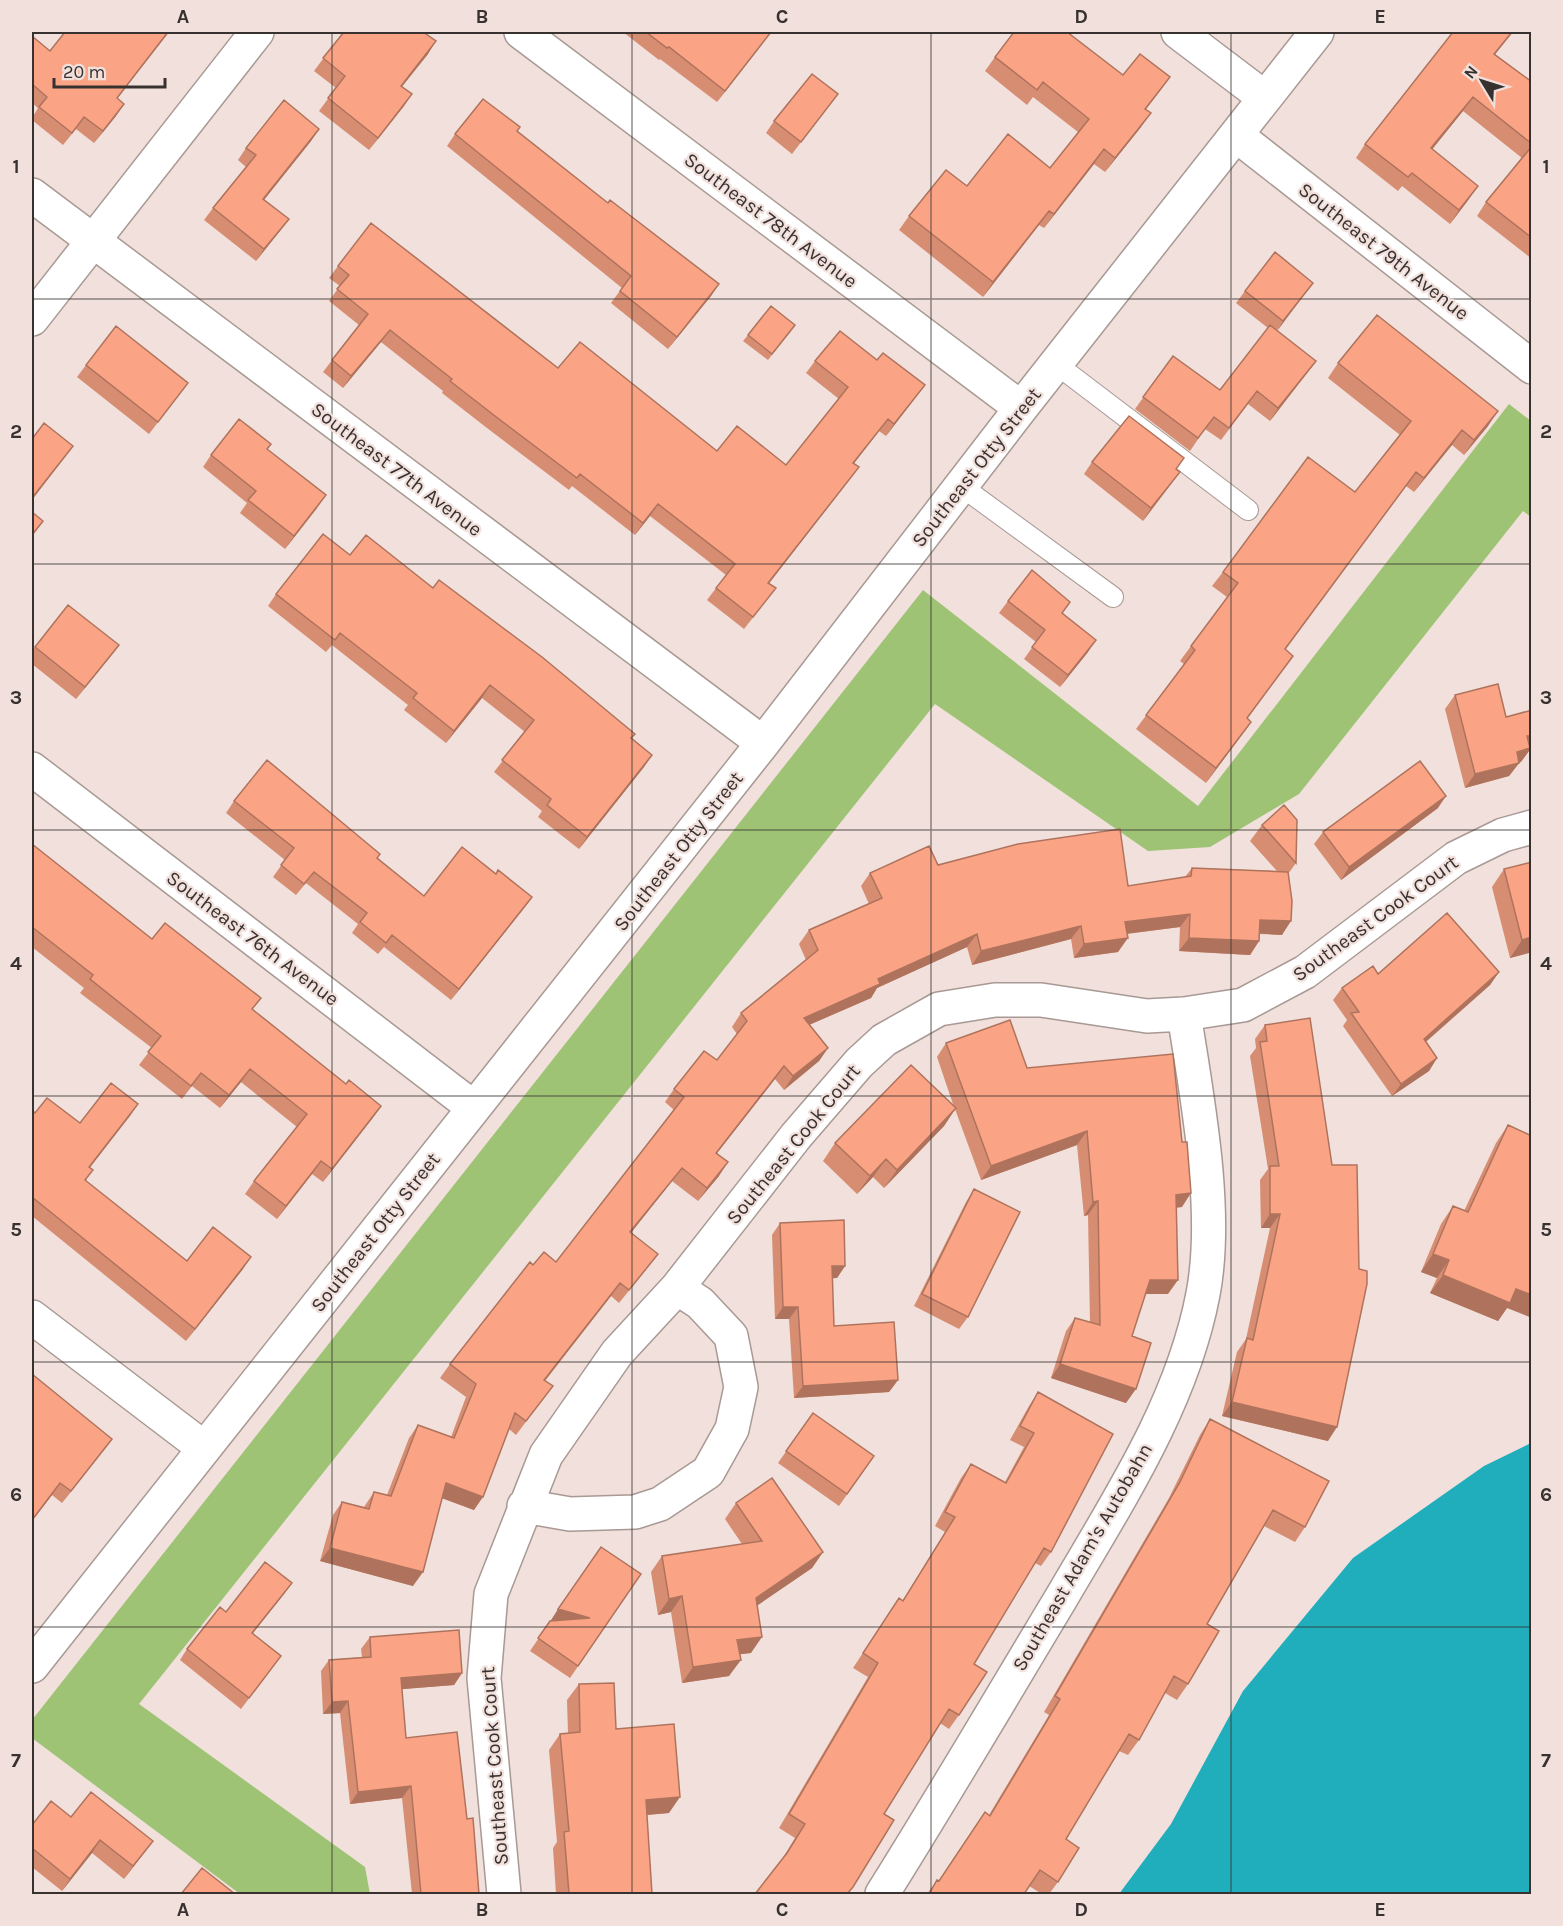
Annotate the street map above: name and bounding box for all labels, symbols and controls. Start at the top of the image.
text: A [177,5,190,28]
text: B [476,5,488,28]
text: C [776,5,788,28]
text: D [1074,5,1088,28]
text: E [1374,5,1386,28]
scale bar [54,51,165,89]
north arrow [1452,51,1512,111]
text: 20 m [63,61,105,83]
text: N [1460,62,1482,82]
street label: Southeast 78th Avenue [680,148,862,293]
text: 1 [12,155,20,178]
text: 1 [1542,155,1550,178]
street label: Southeast 79th Avenue [1294,178,1473,325]
street label: Southeast Otty Street [907,383,1046,551]
street label: Southeast 77th Avenue [307,398,487,541]
text: 2 [10,420,22,443]
text: 2 [1540,420,1552,443]
text: 3 [10,686,22,709]
text: 3 [1540,686,1552,709]
street label: Southeast Otty Street [609,767,748,935]
street label: Southeast Cook Court [1288,850,1463,986]
street label: Southeast 76th Avenue [162,866,343,1011]
text: 4 [10,952,22,975]
text: 4 [1540,952,1552,975]
street label: Southeast Cook Court [722,1059,865,1229]
street label: Southeast Otty Street [306,1148,445,1316]
text: 5 [10,1218,22,1241]
text: 5 [1540,1218,1552,1241]
street label: Southeast Adam's Autobahn [1008,1439,1157,1675]
text: 6 [10,1483,22,1506]
text: 6 [1540,1483,1552,1506]
street label: Southeast Cook Court [476,1665,513,1866]
text: 7 [11,1749,21,1772]
text: 7 [1541,1749,1551,1772]
text: A [177,1898,190,1921]
text: B [476,1898,488,1921]
text: C [776,1898,788,1921]
text: D [1074,1898,1088,1921]
text: E [1374,1898,1386,1921]

